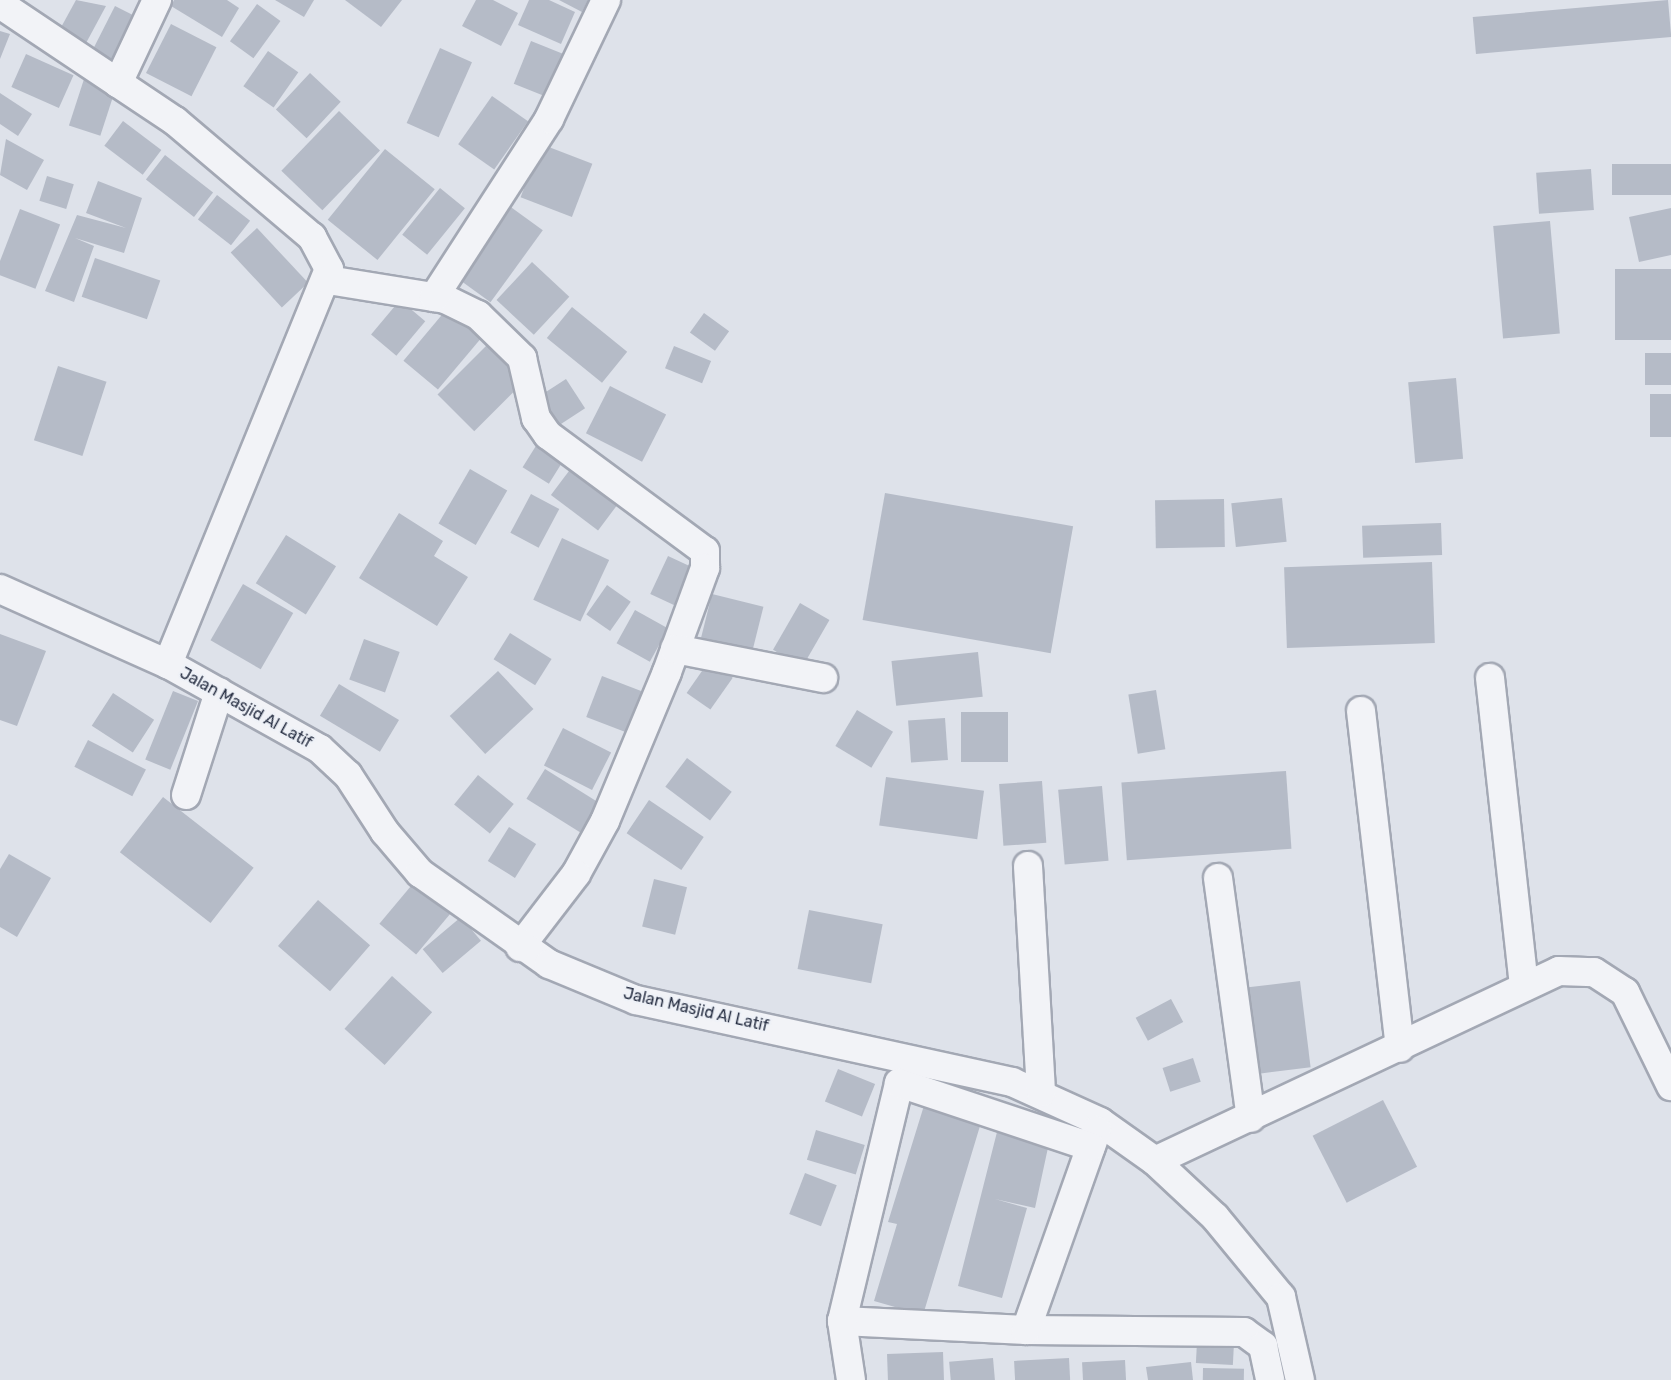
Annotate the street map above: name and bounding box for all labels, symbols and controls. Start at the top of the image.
street label: Jalan Masjid Al Latif [176,664,316,752]
street label: Jalan Masjid Al Latif [621,984,771,1036]

